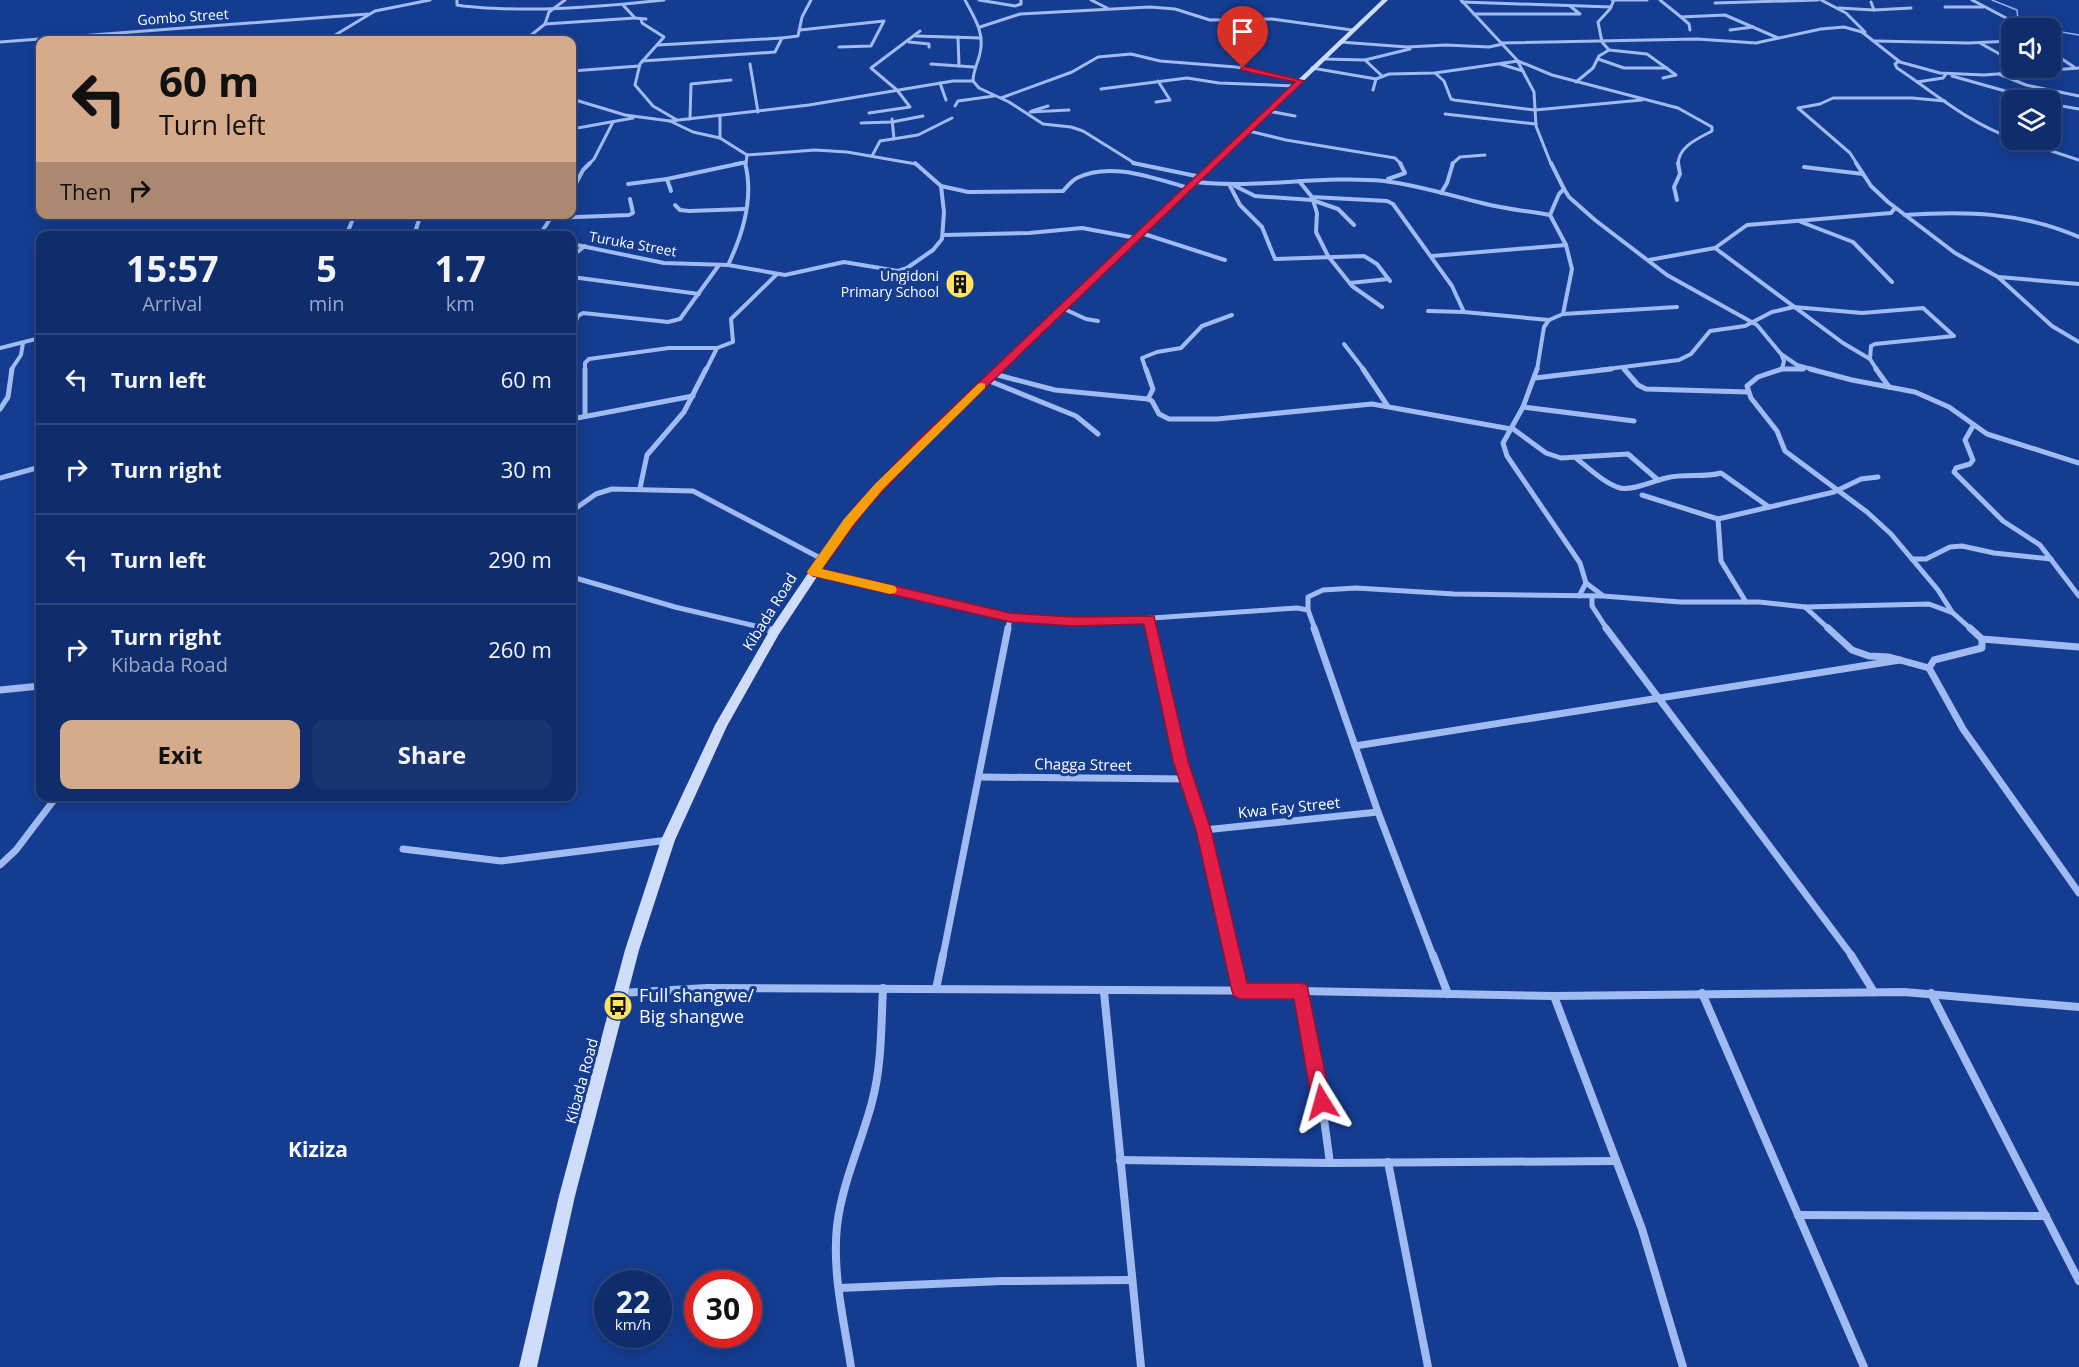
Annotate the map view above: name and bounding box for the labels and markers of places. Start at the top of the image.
pin [1217,6,1268,68]
place label: Ungidoni Primary School [841,266,939,301]
building icon: Ungidoni Primary School [944,268,976,300]
place label: Full shangwe/ Big shangwe [639,983,755,1028]
bus stop icon: Full shangwe/ Big shangwe [602,990,634,1022]

